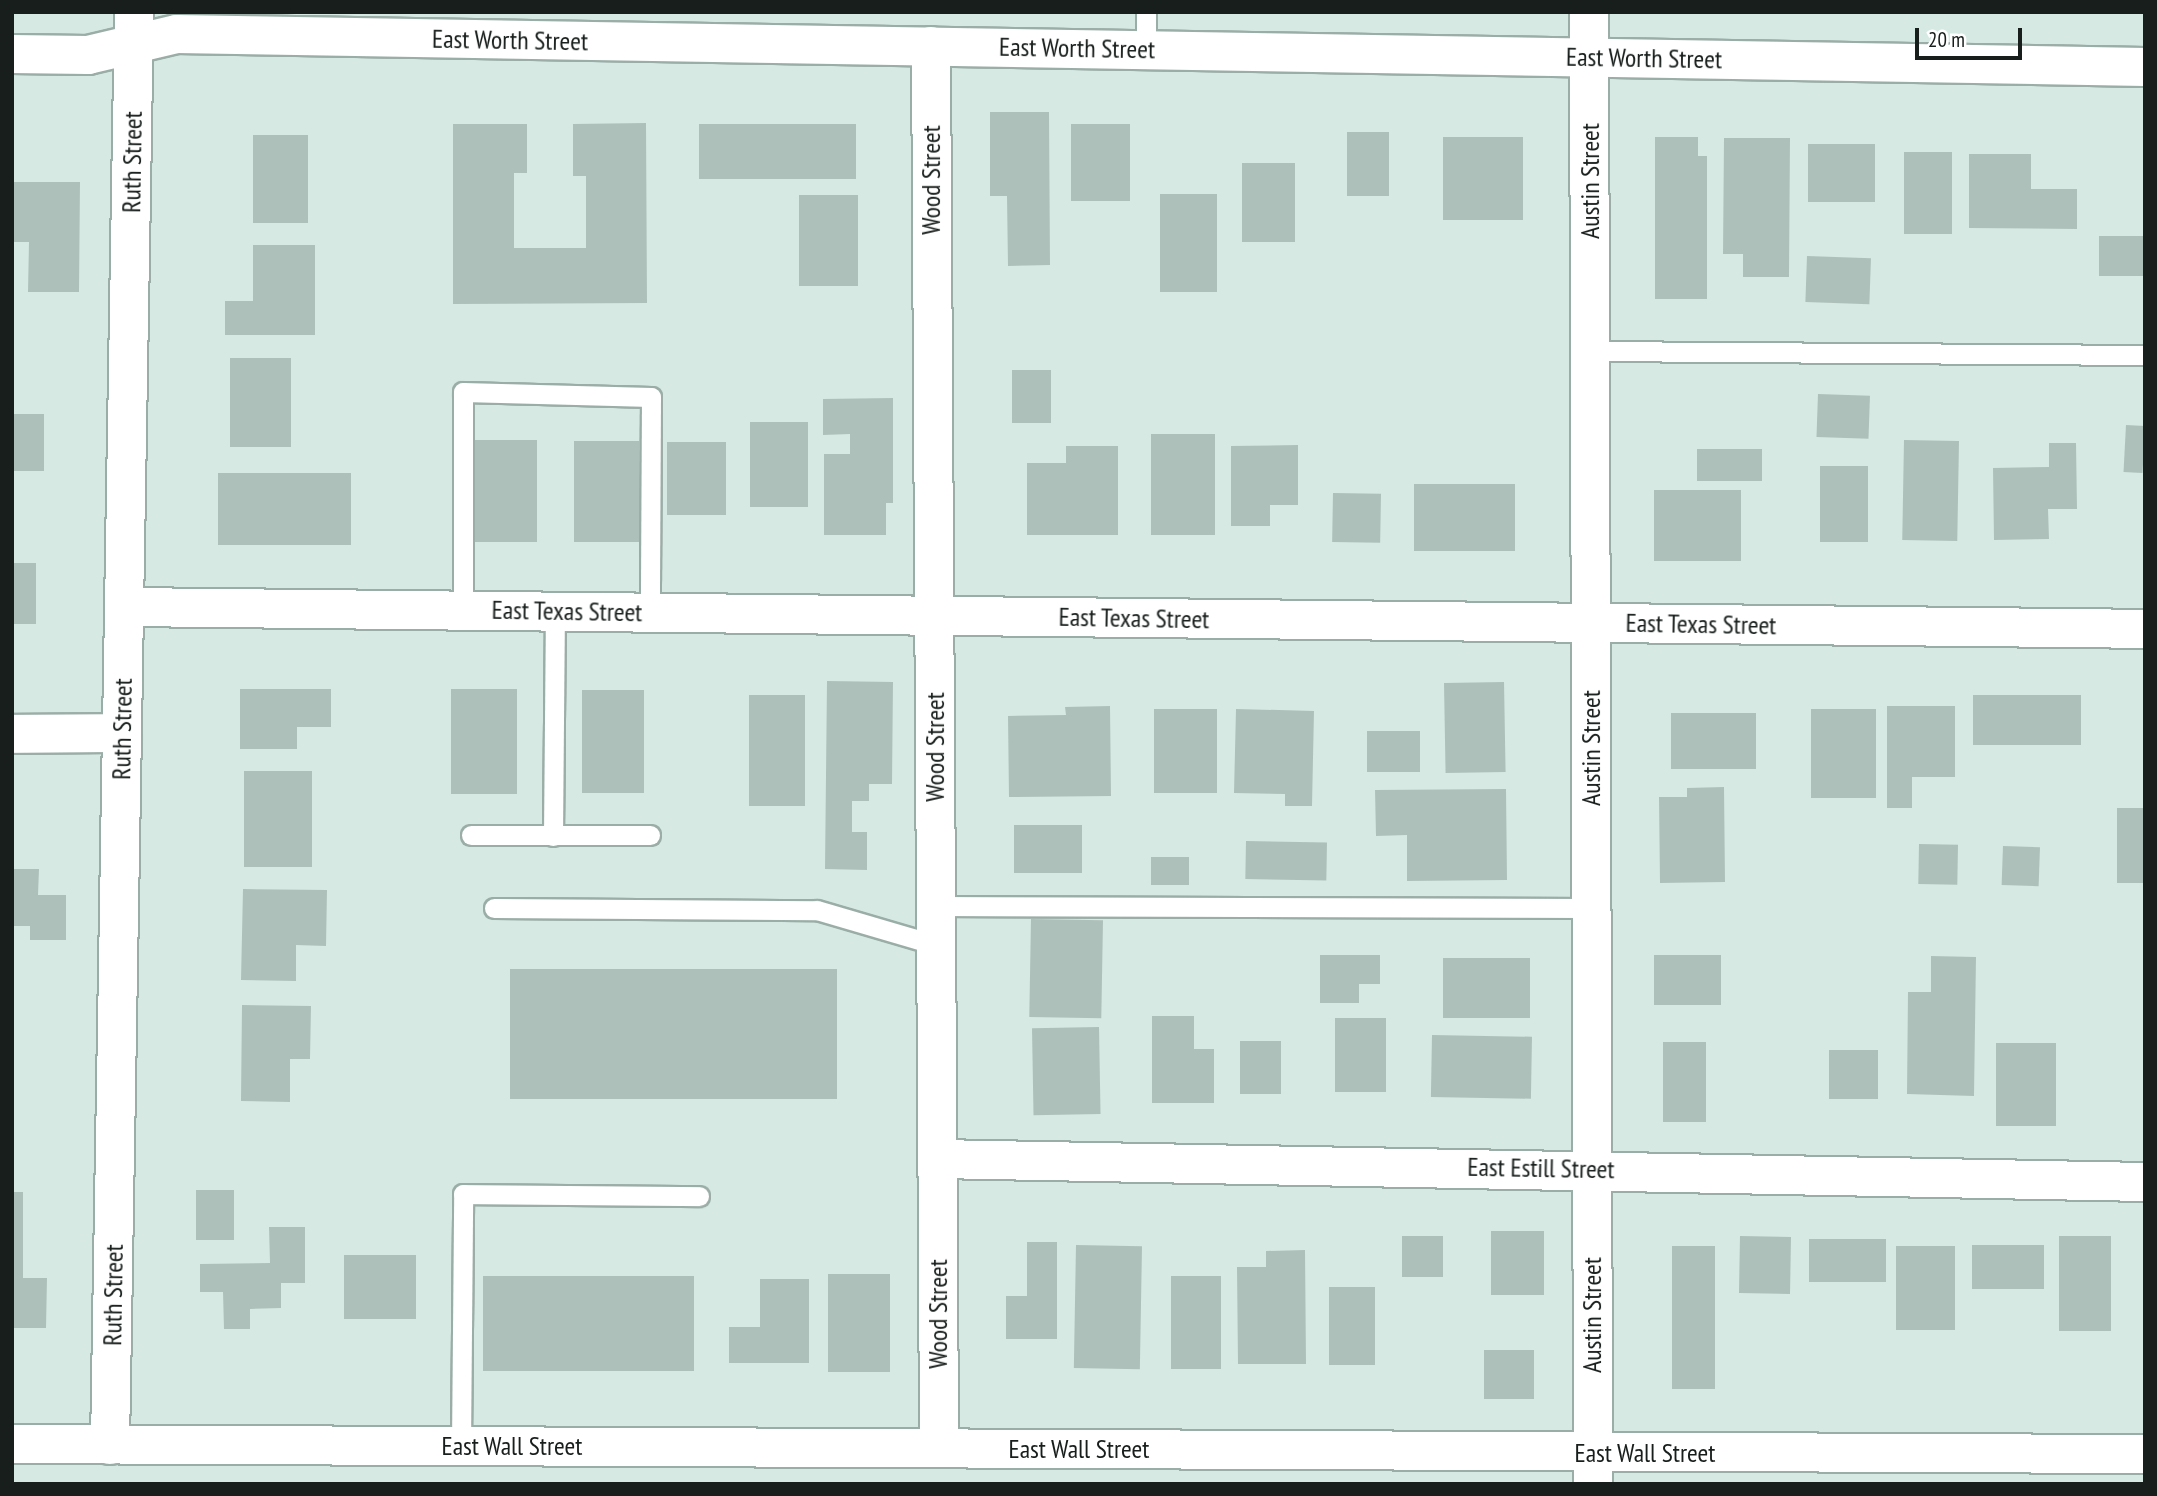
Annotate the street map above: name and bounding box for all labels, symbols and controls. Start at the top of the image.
scale bar [1919,14,2026,58]
street label: East Worth Street [432,23,588,57]
text: 20 m [1928,26,1965,53]
street label: East Worth Street [999,31,1155,65]
street label: East Worth Street [1566,41,1722,75]
street label: Ruth Street [116,111,148,213]
street label: Austin Street [1574,123,1606,239]
street label: Wood Street [915,125,947,235]
street label: East Texas Street [491,594,643,628]
street label: East Texas Street [1058,601,1210,635]
street label: East Texas Street [1625,607,1777,641]
street label: Ruth Street [106,678,138,780]
street label: Austin Street [1575,690,1607,806]
street label: Wood Street [919,692,951,802]
street label: East Estill Street [1467,1151,1615,1185]
street label: Ruth Street [97,1244,129,1346]
street label: Austin Street [1576,1257,1608,1373]
street label: Wood Street [922,1259,954,1369]
street label: East Wall Street [441,1430,583,1462]
street label: East Wall Street [1008,1433,1150,1465]
street label: East Wall Street [1574,1437,1716,1469]

